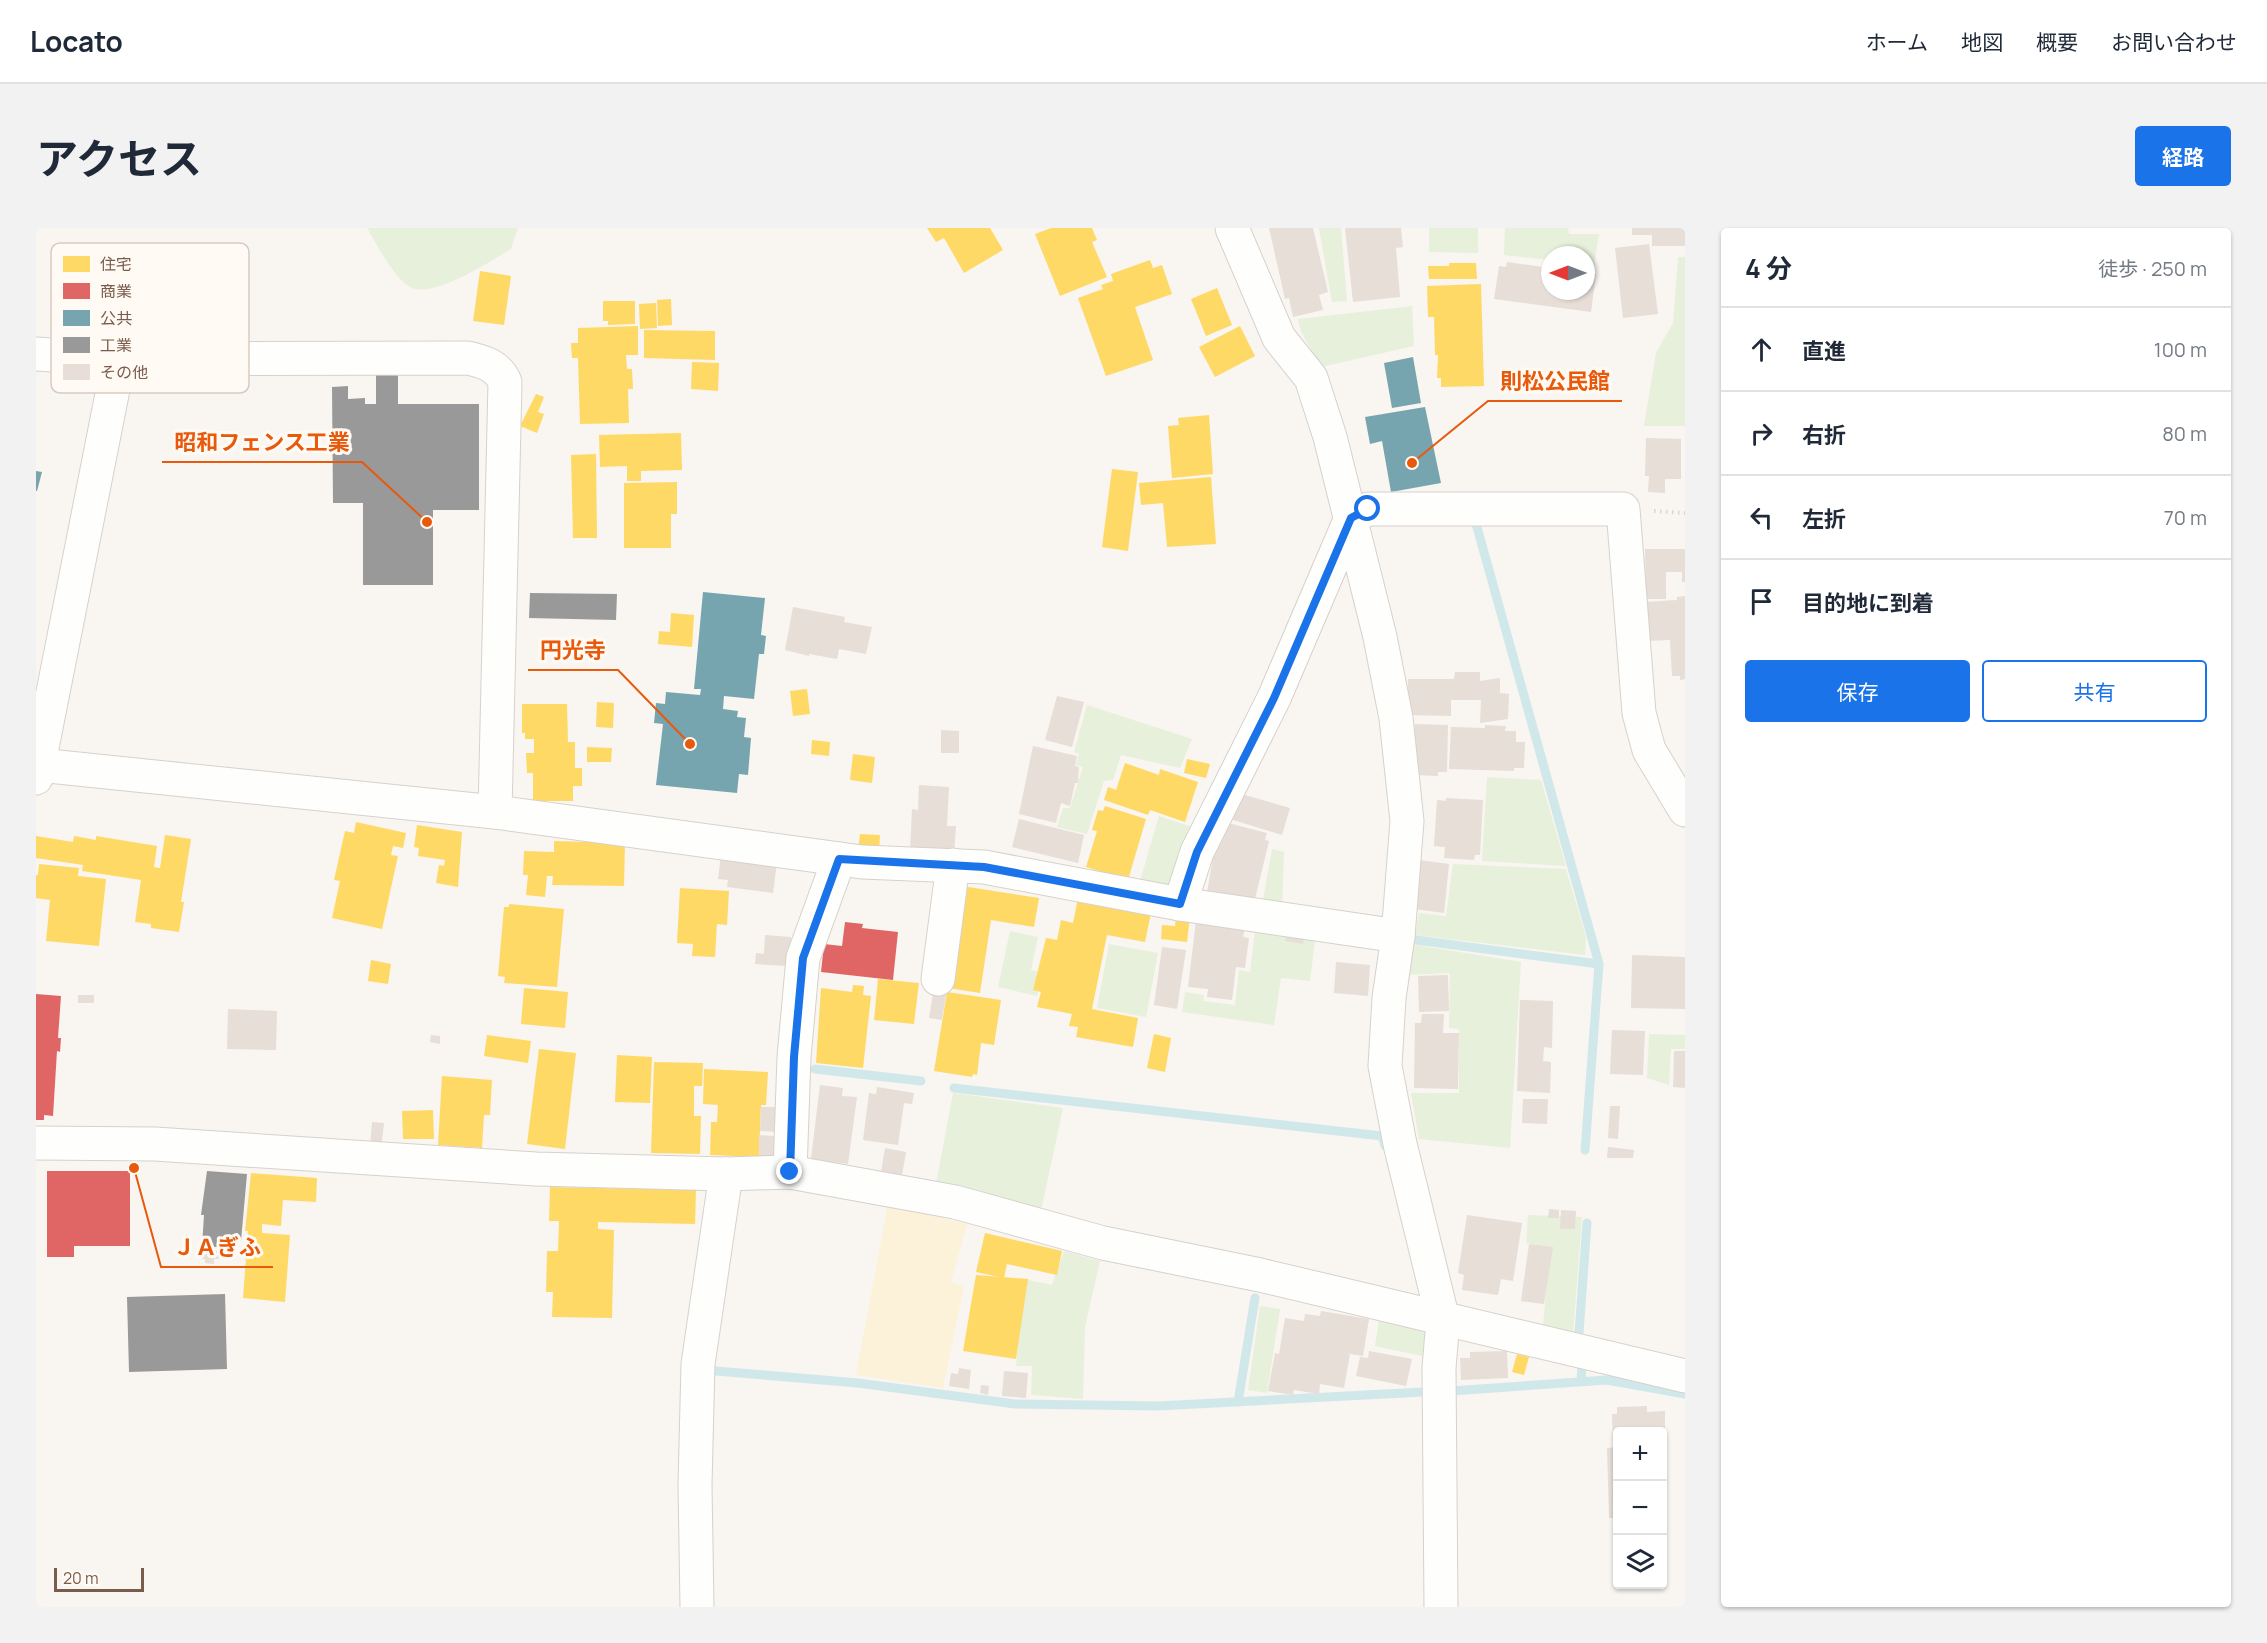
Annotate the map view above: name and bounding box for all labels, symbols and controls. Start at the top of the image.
text: Locato [30,22,123,60]
text: ホーム [1866,28,1928,56]
text: 地図 [1961,28,2003,56]
text: 概要 [2036,28,2078,56]
text: お問い合わせ [2111,28,2237,56]
button: 経路 [2135,126,2231,186]
text: アクセス [36,129,202,187]
legend [51,243,249,393]
north arrow [1541,246,1595,300]
text: 4 分 [1745,250,1792,286]
text: 住宅 [100,253,132,275]
text: 徒歩 · 250 m [2098,255,2207,282]
text: 商業 [100,280,132,302]
text: 公共 [100,307,132,329]
icon: ahead [1745,333,1778,366]
text: 工業 [100,334,132,356]
text: 直進 [1802,336,1846,366]
text: 100 m [2154,336,2207,363]
text: その他 [100,361,148,383]
callout: 則松公民館 [1488,361,1622,401]
text: 則松公民館 [1500,366,1610,396]
icon: right [1745,417,1778,450]
text: 右折 [1802,420,1846,450]
text: 80 m [2162,420,2207,447]
callout: 昭和フェンス工業 [162,422,362,462]
text: 昭和フェンス工業 [174,427,350,457]
route start [1354,495,1380,521]
icon: left [1745,501,1778,534]
text: 左折 [1802,504,1846,534]
text: 70 m [2164,504,2207,531]
icon: arrive [1745,585,1778,618]
text: 目的地に到着 [1802,588,1934,618]
callout: 円光寺 [528,630,618,670]
text: 円光寺 [540,635,606,665]
button: 保存 [1745,660,1970,722]
button: 共有 [1982,660,2207,722]
route end [776,1158,802,1184]
callout: ＪＡぎふ [161,1227,273,1267]
text: ＪＡぎふ [173,1232,261,1262]
map controls [1613,1427,1667,1589]
button: + [1613,1427,1667,1481]
button: − [1613,1481,1667,1535]
button: layers [1613,1535,1667,1589]
scale bar [54,1565,144,1592]
text: 20 m [63,1567,99,1589]

